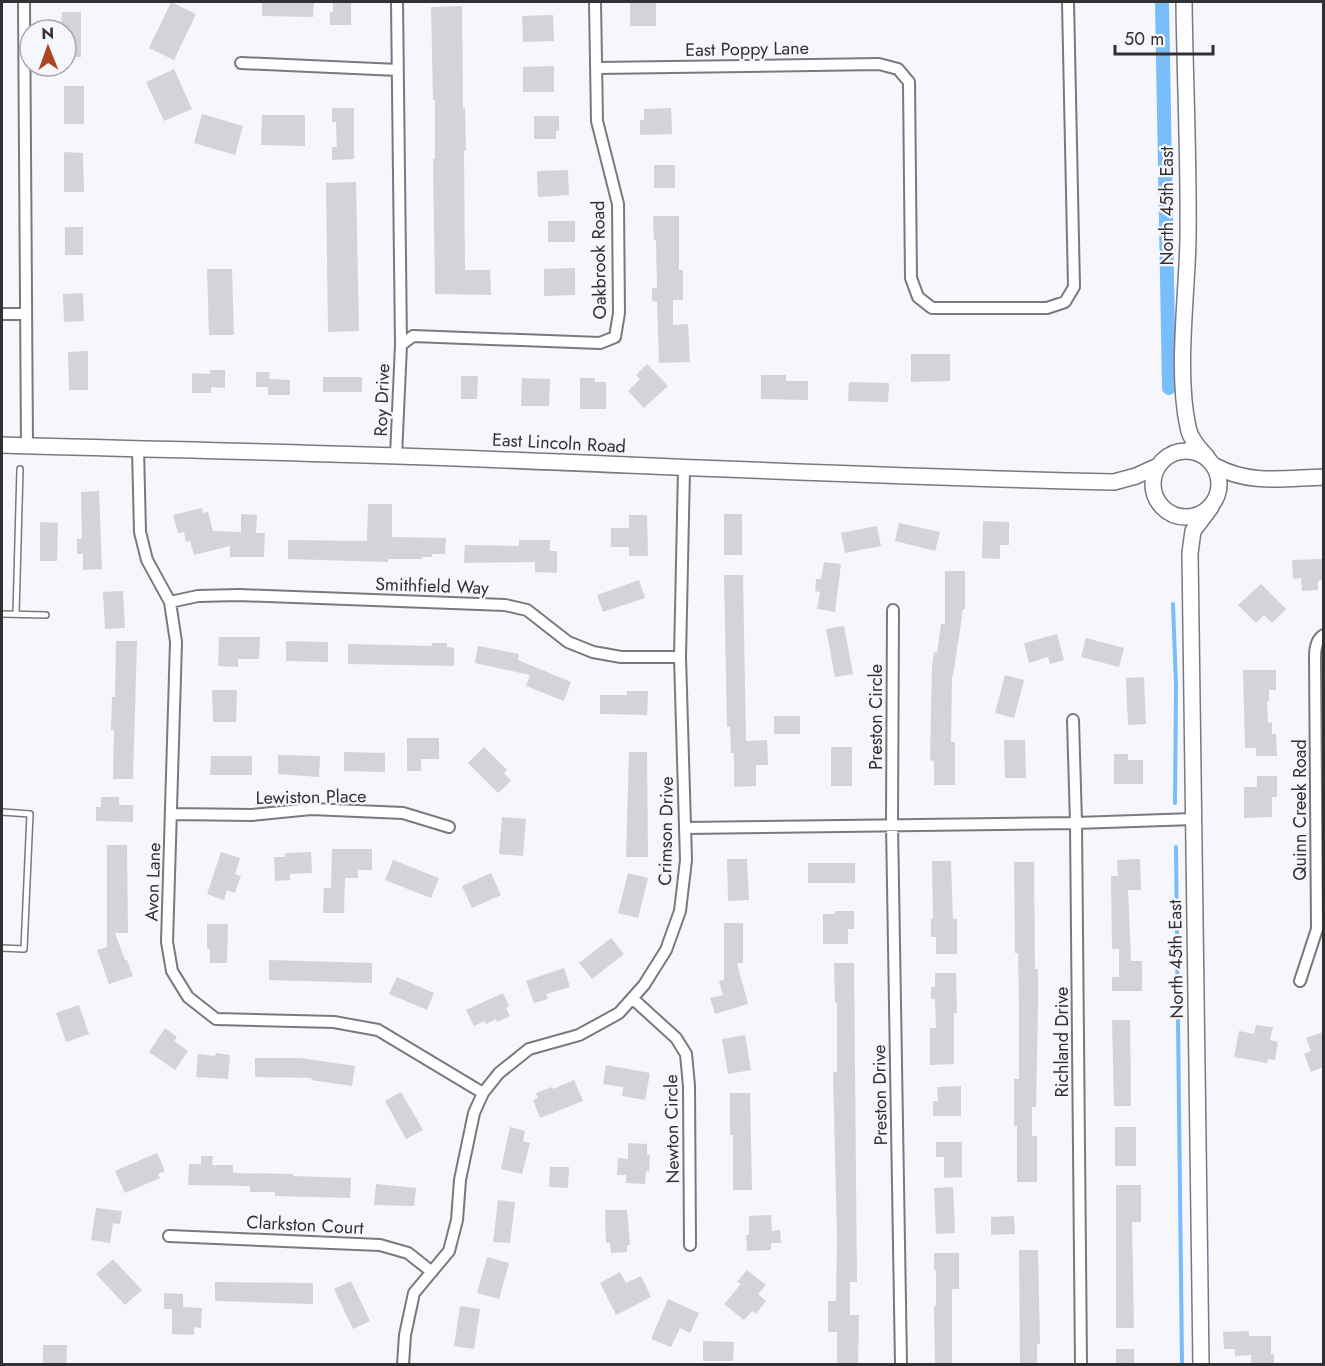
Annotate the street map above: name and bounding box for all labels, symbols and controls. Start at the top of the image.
north arrow [18,18,78,78]
scale bar [1115,18,1212,56]
text: N [41,22,54,45]
text: 50 m [1124,26,1164,52]
street label: East Poppy Lane [685,35,809,63]
street label: North 45th East [1154,146,1180,266]
street label: Oakbrook Road [585,200,613,320]
street label: Roy Drive [368,363,396,437]
street label: East Lincoln Road [491,427,627,459]
street label: Smithfield Way [375,571,489,601]
street label: Preston Circle [863,664,889,770]
street label: Quinn Creek Road [1287,739,1313,881]
street label: Crimson Drive [652,776,680,886]
street label: Lewiston Place [255,783,367,811]
street label: Avon Lane [139,842,167,922]
street label: North 45th East [1162,899,1190,1019]
street label: Richland Drive [1049,987,1075,1097]
street label: Preston Drive [866,1044,894,1146]
street label: Newton Circle [658,1074,686,1184]
street label: Clarkston Court [246,1209,365,1241]

